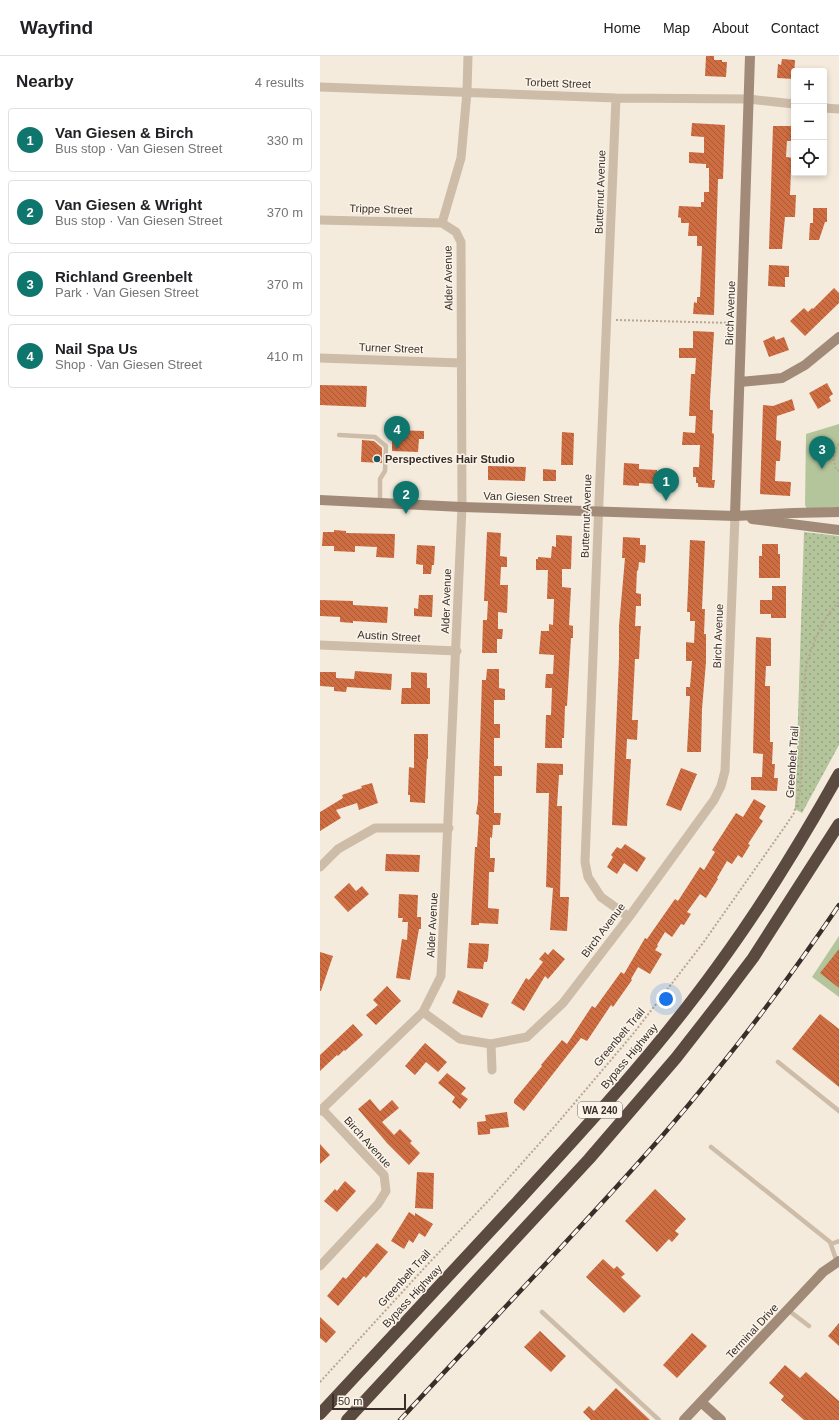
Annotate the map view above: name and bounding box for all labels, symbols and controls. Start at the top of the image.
text: Wayfind [20,17,93,38]
text: Home [604,20,641,36]
text: Map [663,20,690,36]
text: About [712,20,749,36]
text: Contact [771,20,819,36]
map controls [791,68,827,176]
button: + [791,68,827,104]
text: Nearby [16,72,74,91]
text: 4 results [255,75,304,90]
street label: Torbett Street [525,76,591,90]
button: − [791,104,827,140]
text: Van Giesen & Birch [55,124,193,141]
text: 1 [26,133,34,148]
text: 330 m [267,133,303,148]
button: locate [791,140,827,176]
text: Bus stop · Van Giesen Street [55,141,222,156]
street label: Butternut Avenue [593,150,607,234]
text: Van Giesen & Wright [55,196,202,213]
street label: Trippe Street [349,202,413,216]
text: 2 [26,205,34,220]
text: 370 m [267,205,303,220]
text: Bus stop · Van Giesen Street [55,213,222,228]
street label: Alder Avenue [441,245,455,311]
text: Richland Greenbelt [55,268,193,285]
text: 3 [26,277,34,292]
text: 370 m [267,277,303,292]
street label: Birch Avenue [723,280,737,346]
text: Park · Van Giesen Street [55,285,199,300]
text: Nail Spa Us [55,340,138,357]
street label: Turner Street [359,341,423,355]
text: 4 [26,349,34,364]
text: 410 m [267,349,303,364]
text: Shop · Van Giesen Street [55,357,202,372]
pin: 4 [384,416,410,449]
pin: 3 [809,436,835,469]
place label: Perspectives Hair Studio [385,453,515,465]
marker: Perspectives Hair Studio [372,454,382,464]
pin: 1 [653,468,679,501]
street label: Butternut Avenue [579,474,593,558]
pin: 2 [393,481,419,514]
street label: Van Giesen Street [483,489,573,505]
street label: Alder Avenue [439,568,453,634]
street label: Birch Avenue [711,603,725,669]
street label: Austin Street [357,628,421,644]
street label: Greenbelt Trail [783,726,801,798]
street label: Alder Avenue [424,892,440,958]
street label: Birch Avenue [579,901,627,959]
your location [656,989,676,1009]
street label: Greenbelt Trail [591,1006,647,1068]
street label: Bypass Highway [598,1021,660,1091]
road number: WA 240 [578,1102,622,1118]
street label: Birch Avenue [342,1114,394,1170]
street label: Greenbelt Trail [375,1247,433,1309]
street label: Bypass Highway [380,1262,444,1330]
street label: Terminal Drive [724,1301,780,1361]
scale bar [332,1392,406,1411]
text: 50 m [338,1395,362,1407]

